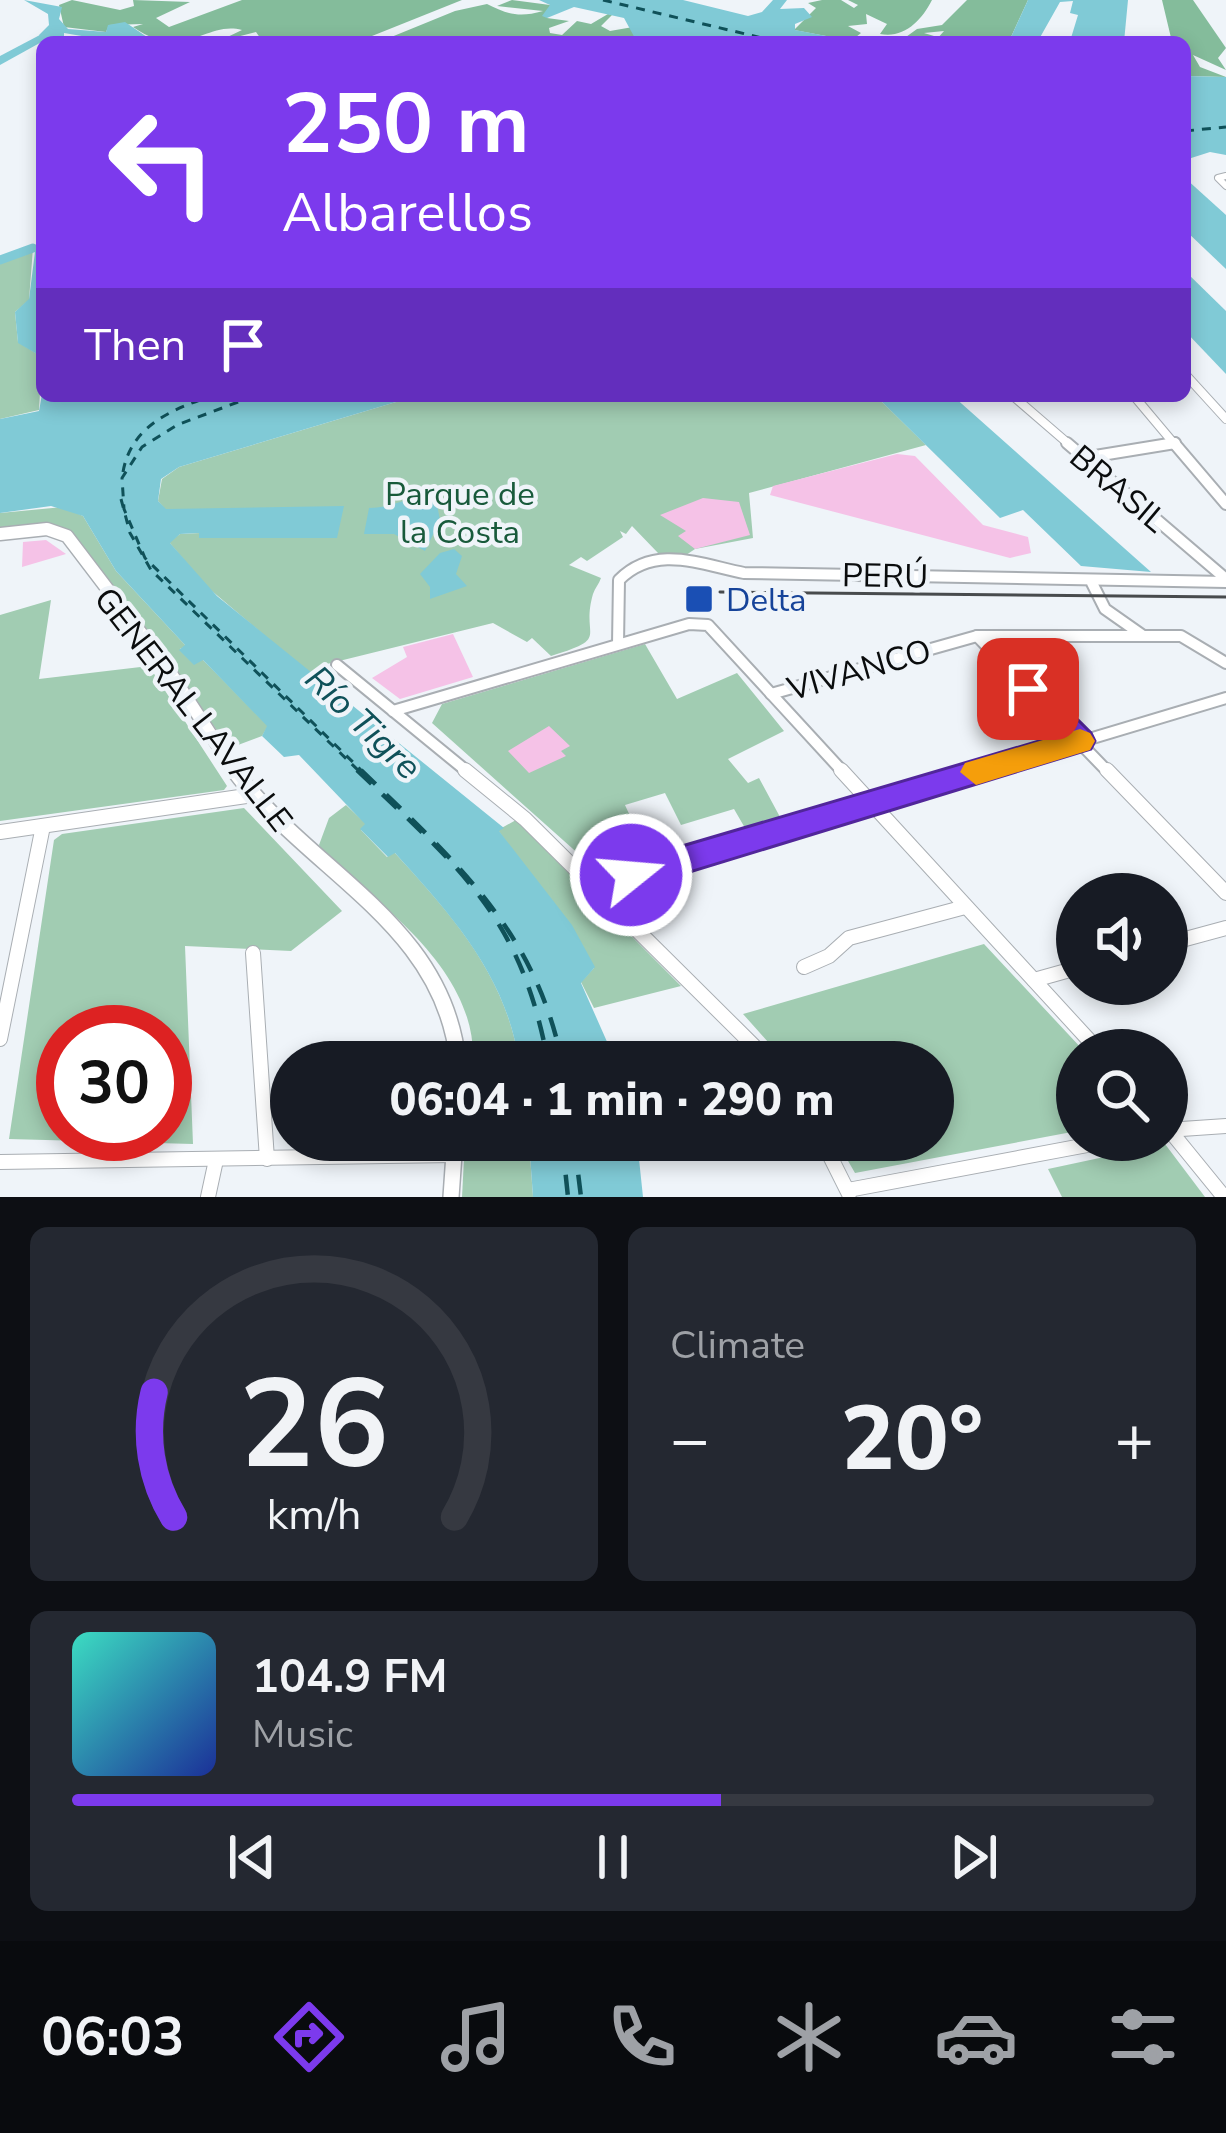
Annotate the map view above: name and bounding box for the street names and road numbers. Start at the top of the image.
street label: BRASIL [1060,435,1176,543]
street label: PERÚ [841,553,928,600]
street label: GENERAL LAVALLE [83,578,302,841]
street label: VIVANCO [781,628,936,713]

